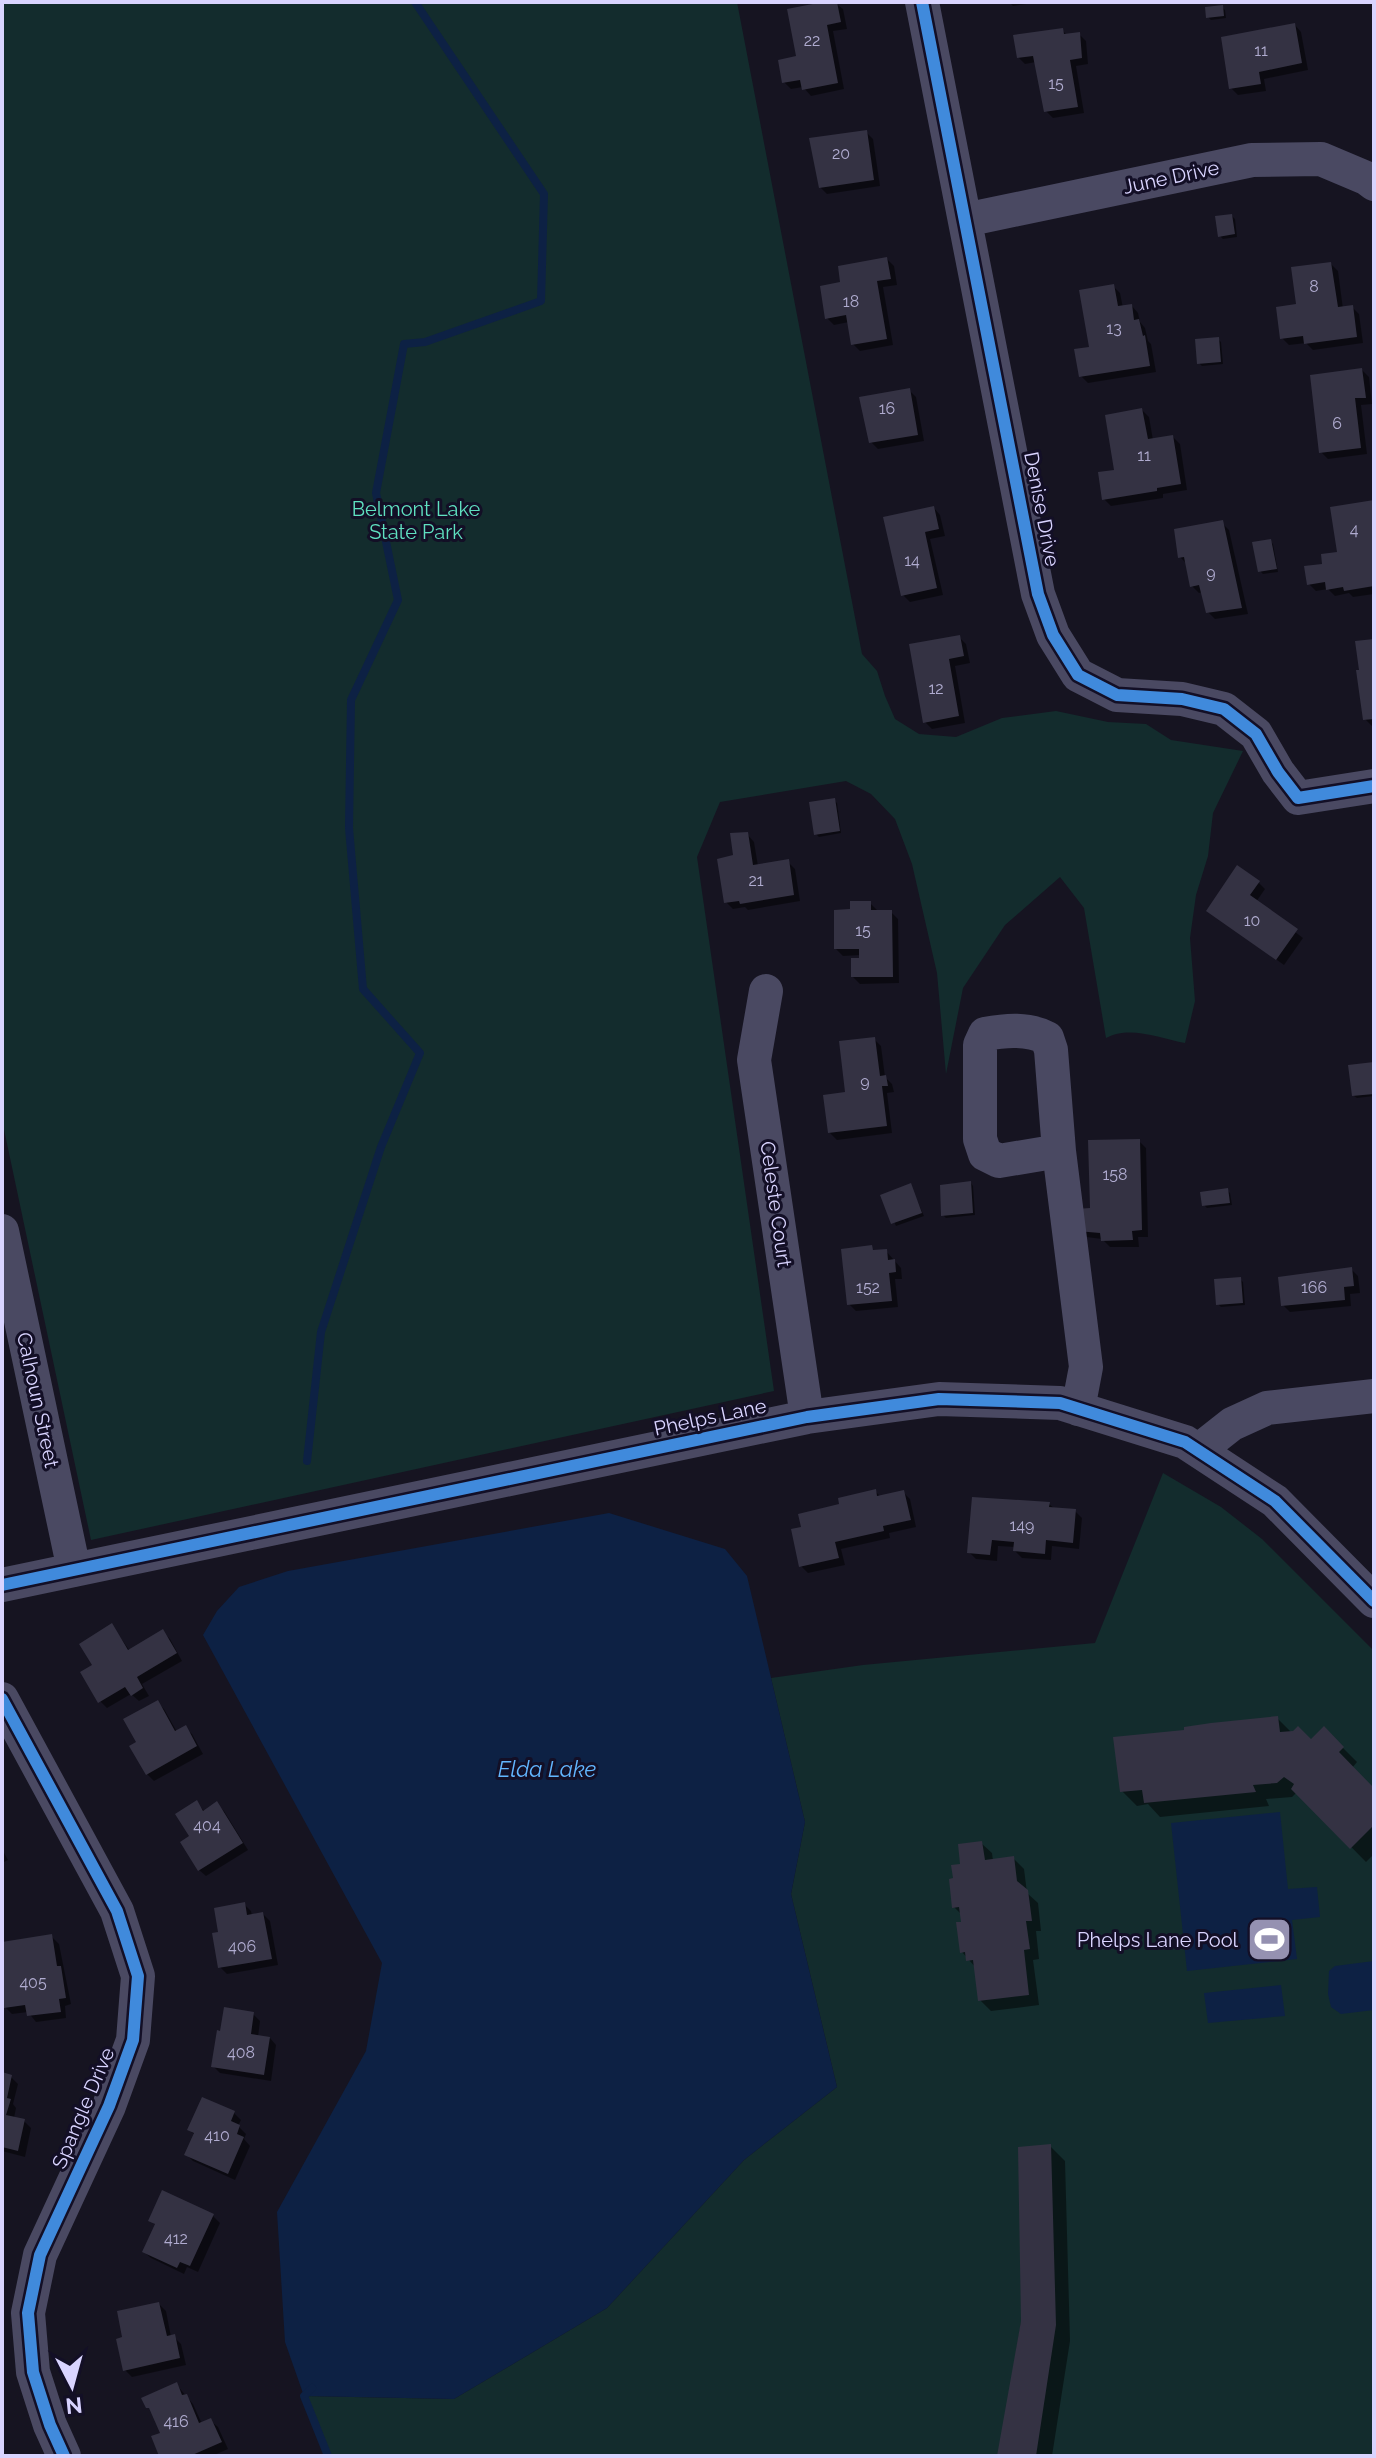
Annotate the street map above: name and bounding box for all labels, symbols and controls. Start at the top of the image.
house number: 22 [804,31,820,50]
house number: 11 [1254,41,1268,60]
house number: 15 [1048,74,1064,93]
house number: 20 [832,144,850,163]
street label: June Drive [1121,155,1221,199]
house number: 8 [1309,277,1319,296]
house number: 18 [843,292,859,311]
house number: 13 [1106,319,1122,338]
house number: 16 [879,399,895,418]
house number: 6 [1332,414,1342,433]
house number: 11 [1137,446,1151,465]
street label: Denise Drive [1019,450,1065,569]
park label: Belmont Lake State Park [352,497,481,544]
house number: 4 [1350,520,1359,539]
house number: 14 [904,551,920,570]
house number: 9 [1206,563,1216,582]
house number: 12 [928,679,944,698]
house number: 21 [748,871,764,890]
house number: 10 [1244,911,1260,930]
house number: 15 [855,921,871,940]
house number: 9 [860,1072,870,1091]
street label: Celeste Court [755,1140,797,1269]
house number: 158 [1102,1165,1128,1184]
house number: 152 [856,1278,880,1297]
house number: 166 [1301,1278,1327,1297]
street label: Calhoun Street [12,1330,64,1470]
street label: Phelps Lane [652,1393,769,1441]
house number: 149 [1010,1516,1034,1535]
water label: Elda Lake [498,1756,597,1782]
house number: 404 [193,1816,221,1835]
sports icon: Phelps Lane Pool [1245,1916,1293,1964]
place label: Phelps Lane Pool [1077,1928,1239,1952]
house number: 406 [228,1937,256,1956]
house number: 405 [19,1973,47,1992]
house number: 408 [227,2043,255,2062]
street label: Spangle Drive [47,2044,119,2172]
house number: 410 [204,2126,230,2145]
house number: 412 [164,2229,188,2248]
north arrow [32,2346,112,2426]
text: N [64,2392,84,2420]
house number: 416 [163,2412,189,2431]

